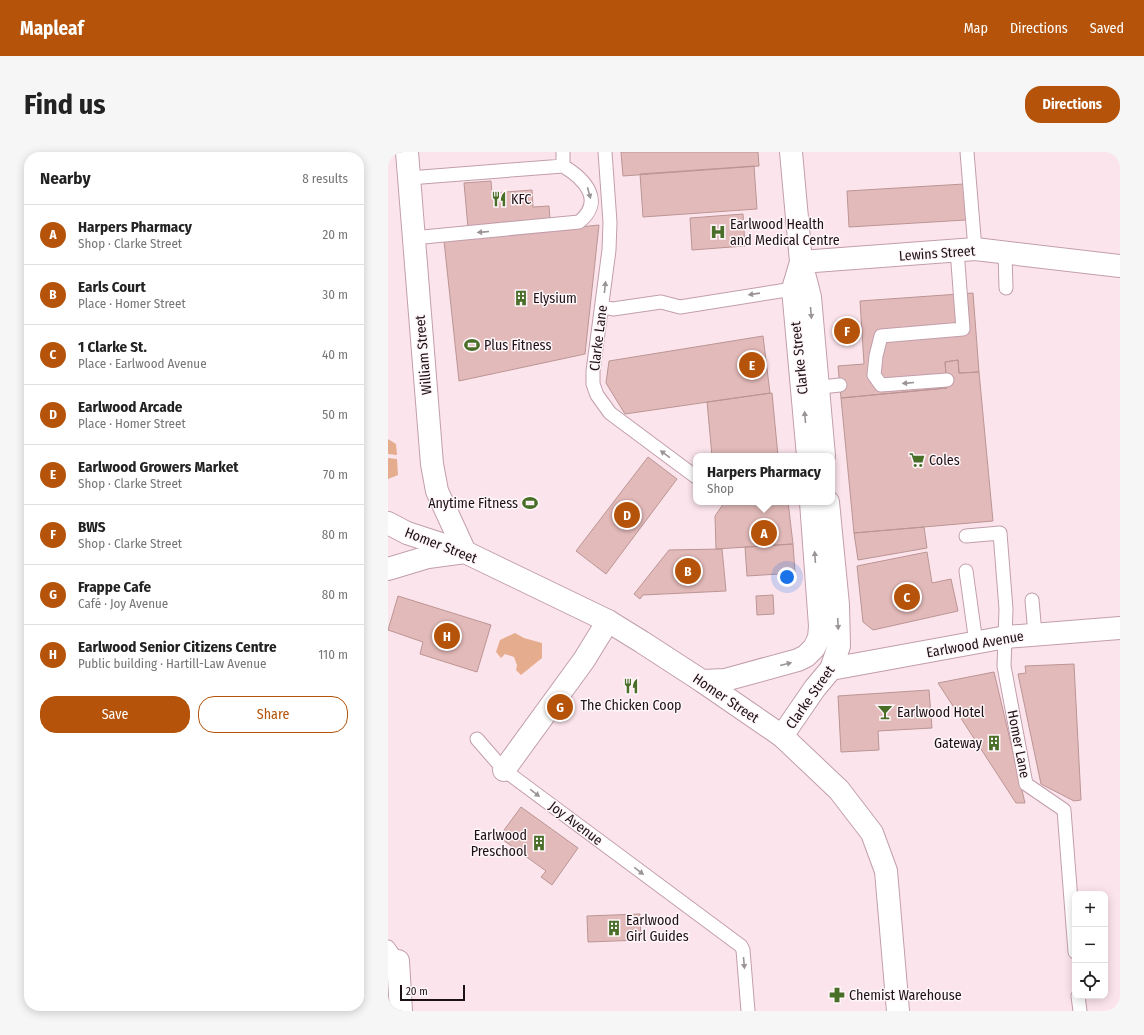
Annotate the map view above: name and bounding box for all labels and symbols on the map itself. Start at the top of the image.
one-way arrow [586,187,592,199]
restaurant icon: KFC [490,190,508,208]
place label: KFC [511,191,531,208]
place label: Earlwood Health and Medical Centre [730,216,840,249]
hospital icon: Earlwood Health and Medical Centre [709,223,727,241]
one-way arrow [477,229,489,235]
street label: Lewins Street [898,242,976,265]
one-way arrow [602,281,608,293]
building icon: Elysium [512,289,530,307]
place label: Elysium [533,290,577,307]
one-way arrow [748,291,760,297]
street label: Clarke Lane [586,304,611,372]
one-way arrow [808,307,815,319]
street label: William Street [411,314,435,396]
pin: F [834,316,860,346]
street label: Clarke Street [787,320,812,395]
sports icon: Plus Fitness [463,336,481,354]
place label: Plus Fitness [484,337,551,354]
pin: E [739,350,765,380]
one-way arrow [902,379,914,386]
one-way arrow [802,411,809,423]
one-way arrow [659,450,670,458]
supermarket icon: Coles [908,451,926,469]
place label: Coles [929,452,960,469]
sports icon: Anytime Fitness [521,494,539,512]
place label: Anytime Fitness [428,495,518,512]
pin: D [614,500,640,530]
pin: A [751,518,777,548]
street label: Homer Street [402,524,480,567]
one-way arrow [812,550,818,563]
pin: B [675,556,701,586]
your location [777,567,797,587]
pin: C [894,582,920,612]
one-way arrow [835,618,842,630]
pin: H [434,621,460,651]
street label: Earlwood Avenue [925,628,1025,661]
one-way arrow [779,660,792,666]
street label: Clarke Street [782,662,839,732]
street label: Homer Street [689,670,762,727]
restaurant icon: The Chicken Coop [622,677,640,695]
pin: G [547,692,573,722]
place label: The Chicken Coop [581,697,681,714]
bar icon: Earlwood Hotel [876,703,894,721]
place label: Earlwood Hotel [897,704,985,721]
street label: Homer Lane [1004,709,1033,780]
building icon: Gateway [985,734,1003,752]
place label: Gateway [934,735,983,752]
one-way arrow [530,789,540,797]
street label: Joy Avenue [546,798,606,849]
place label: Earlwood Preschool [471,827,527,860]
building icon: Earlwood Preschool [530,834,548,852]
one-way arrow [634,867,645,875]
place label: Earlwood Girl Guides [626,912,689,945]
building icon: Earlwood Girl Guides [605,919,623,937]
one-way arrow [741,957,748,969]
scale bar [400,983,465,1002]
pharmacy icon: Chemist Warehouse [828,986,846,1004]
place label: Chemist Warehouse [849,987,962,1004]

